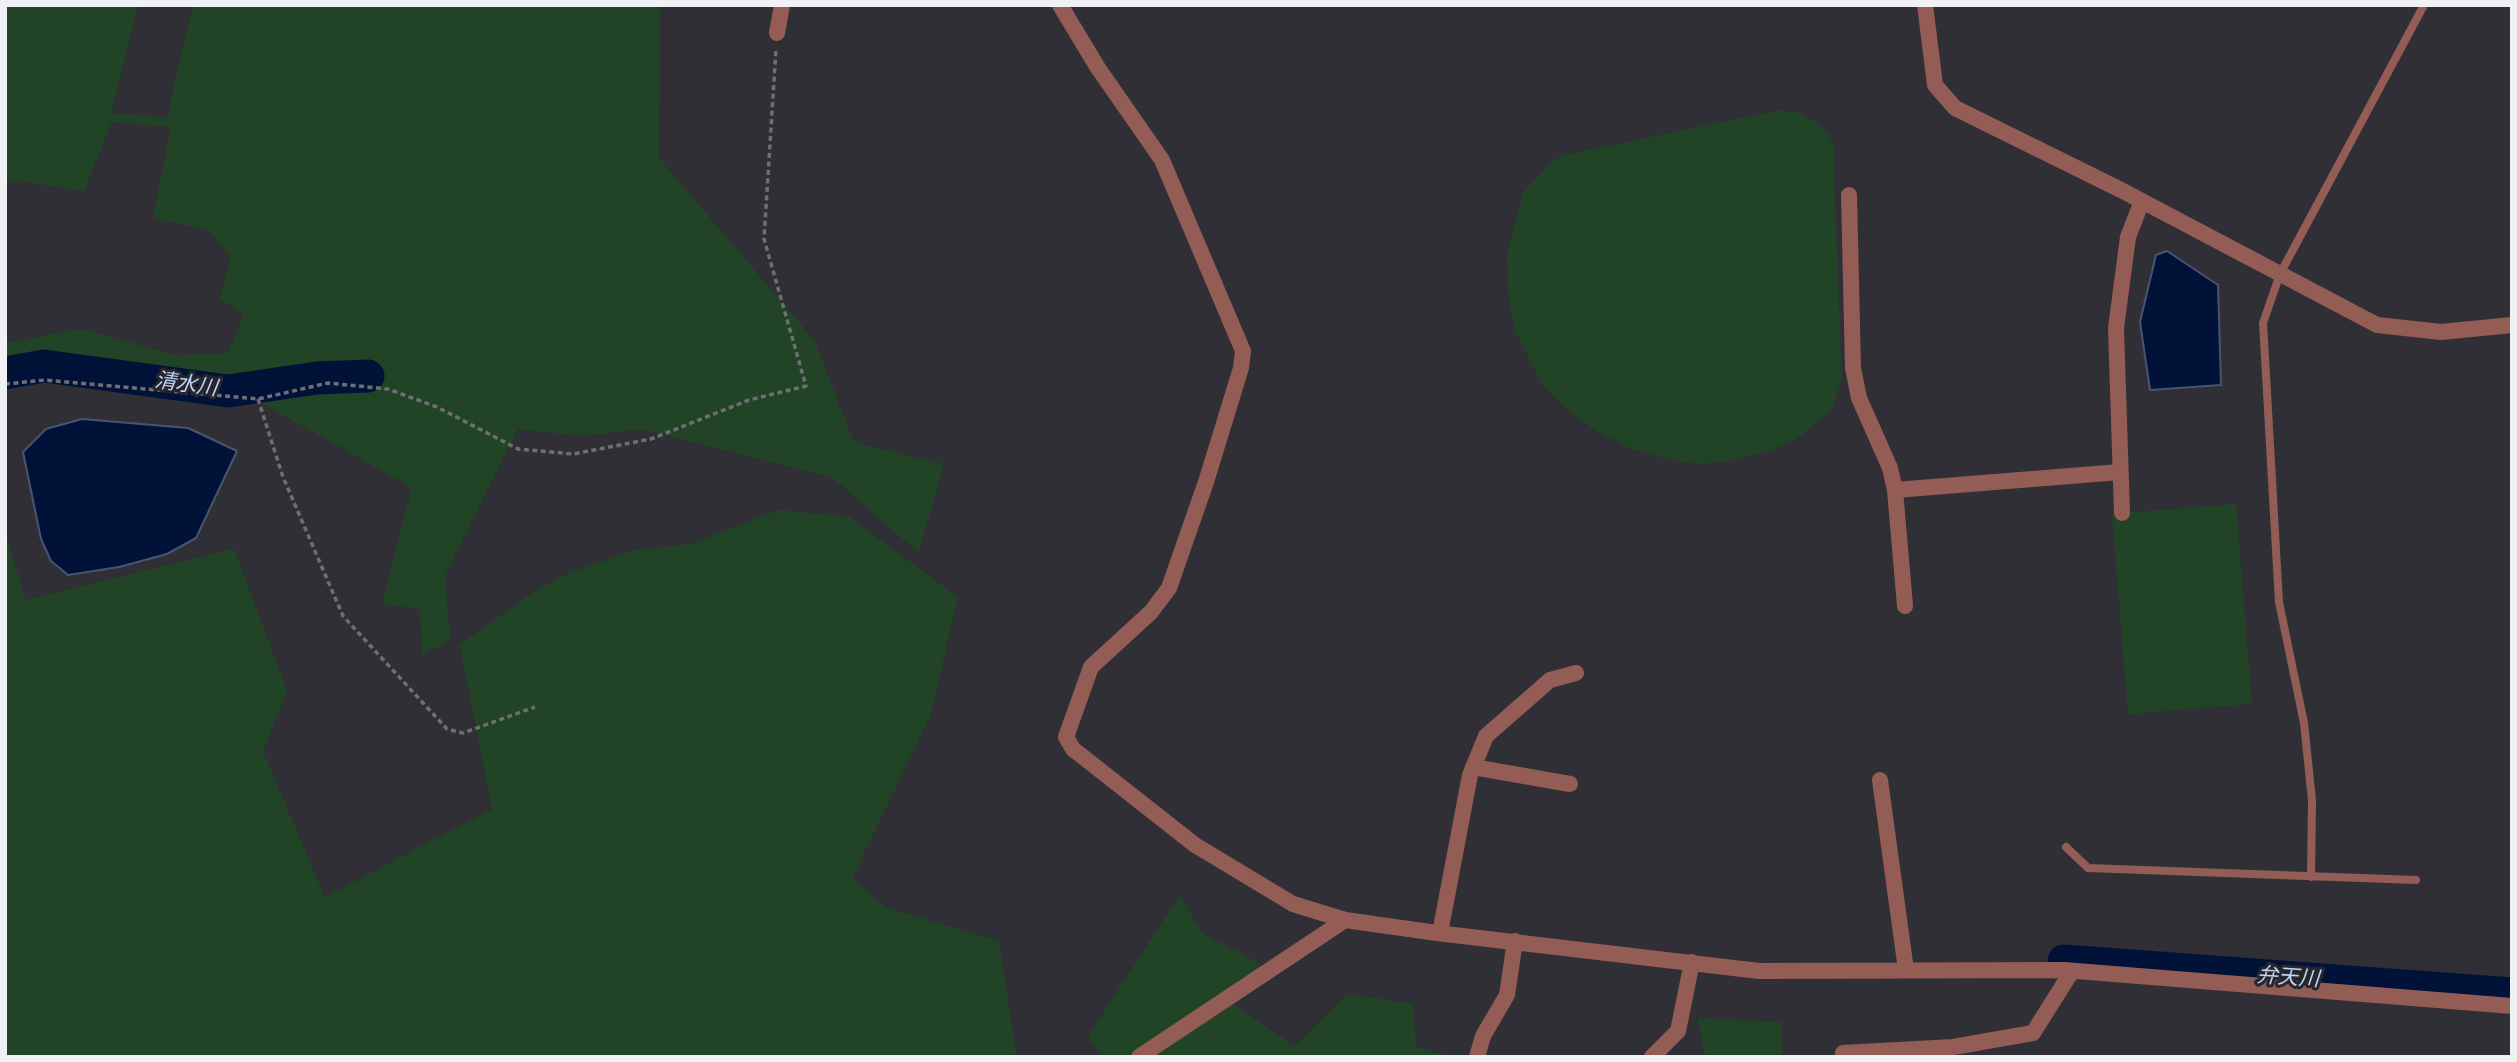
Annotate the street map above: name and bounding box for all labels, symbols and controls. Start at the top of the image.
water label: 清水川 [153,368,219,402]
water label: 弁天川 [2256,963,2320,993]

